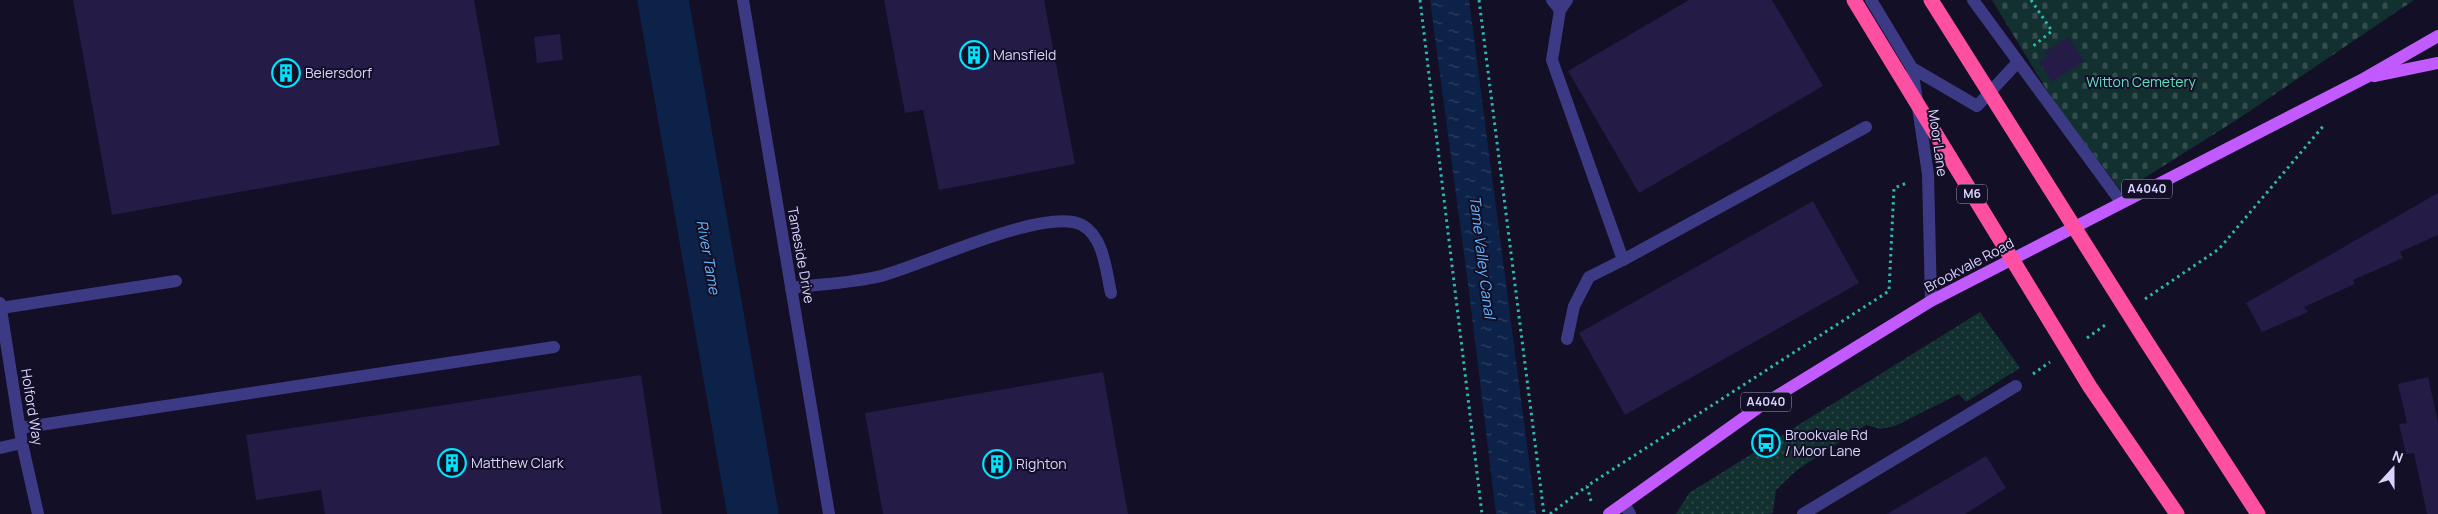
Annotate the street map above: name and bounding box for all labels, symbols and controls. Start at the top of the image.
building icon: Mansfield [959,40,989,70]
place label: Mansfield [993,45,1056,64]
building icon: Beiersdorf [271,58,301,88]
place label: Beiersdorf [305,63,372,82]
park label: Witton Cemetery [2086,72,2196,91]
street label: Moor Lane [1924,108,1953,178]
road number: A4040 [2122,180,2172,198]
road number: M6 [1957,184,1987,203]
water label: Tame Valley Canal [1465,194,1501,322]
street label: Tameside Drive [784,205,819,305]
water label: River Tame [692,218,726,297]
street label: Brookvale Road [1921,233,2017,296]
street label: Holford Way [17,367,48,447]
road number: A4040 [1741,392,1791,412]
place label: Brookvale Rd / Moor Lane [1785,425,1868,460]
bus stop icon: Brookvale Rd / Moor Lane [1751,428,1781,458]
north arrow [2368,444,2418,494]
text: N [2390,446,2406,467]
building icon: Matthew Clark [437,448,467,478]
building icon: Righton [982,449,1012,479]
place label: Matthew Clark [471,453,565,472]
place label: Righton [1016,454,1067,473]

